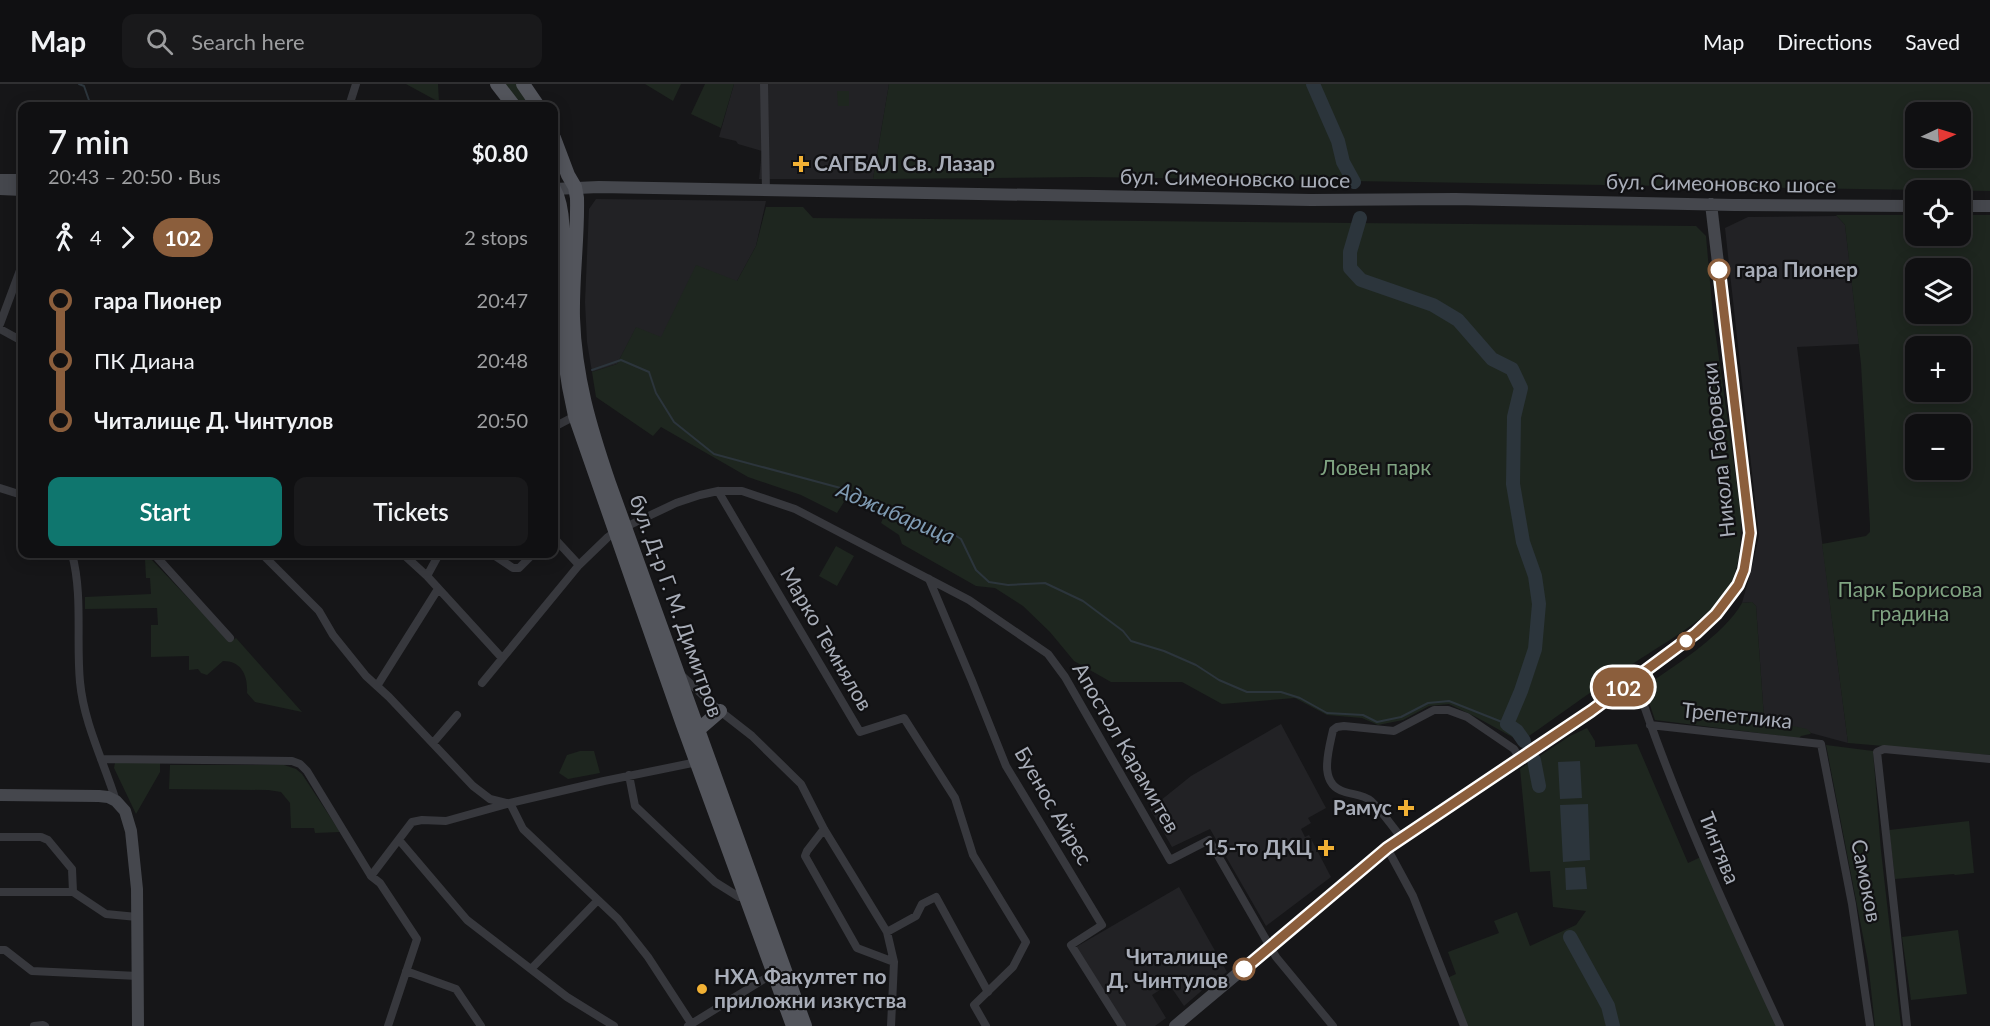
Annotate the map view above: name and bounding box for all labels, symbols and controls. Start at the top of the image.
search box [122,14,542,68]
text: Map [30,24,86,58]
icon: search [143,25,176,58]
text: Search here [191,28,305,55]
text: Map [1703,29,1744,54]
text: Directions [1777,29,1872,54]
text: Saved [1905,29,1960,54]
north arrow [1905,102,1971,168]
map controls [1905,102,1971,480]
text: 7 min [48,121,129,161]
text: $0.80 [472,140,528,167]
place label: САГБАЛ Св. Лазар [814,150,995,175]
marker: САГБАЛ Св. Лазар [792,155,810,173]
street label: бул. Симеоновско шосе [1120,163,1350,192]
text: 20:43 – 20:50 · Bus [48,164,221,188]
street label: бул. Симеоновско шосе [1606,168,1836,197]
button: locate [1905,180,1971,246]
icon: walk [48,221,81,254]
icon: forward [111,221,144,254]
text: 4 [90,225,102,249]
text: 102 [165,225,201,250]
text: 2 stops [464,225,528,249]
place label: гара Пионер [1736,256,1858,281]
button: layers [1905,258,1971,324]
marker: гара Пионер [1708,259,1730,281]
text: гара Пионер [94,287,222,314]
text: 20:47 [477,288,528,312]
button: + [1905,336,1971,402]
text: ПК Диана [94,347,195,374]
text: 20:48 [477,348,528,372]
street label: Никола Габровски [1696,361,1739,539]
text: Читалище Д. Чинтулов [94,407,333,434]
text: 20:50 [477,408,528,432]
button: − [1905,414,1971,480]
park label: Ловен парк [1320,454,1431,479]
water label: Аджибарица [832,475,959,550]
button: Start [48,477,282,546]
button: Tickets [294,477,528,546]
street label: бул. Д-р Г. М. Димитров [626,491,729,720]
street label: Марко Темнялов [776,562,879,715]
park label: Парк Борисова градина [1838,576,1982,625]
unlabelled marker [1677,632,1695,650]
street label: Апостол Карамитев [1068,658,1186,837]
line badge: 102 [1588,668,1658,706]
text: 102 [1605,675,1641,700]
street label: Трепетлика [1681,696,1794,733]
street label: Буенос Айрес [1010,742,1098,869]
place label: Рамус [1333,794,1392,819]
marker: Рамус [1397,799,1415,817]
street label: Тинтява [1695,808,1746,887]
place label: 15-то ДКЦ [1204,834,1312,859]
street label: Самоков [1847,837,1888,924]
marker: 15-то ДКЦ [1317,839,1335,857]
place label: Читалище Д. Чинтулов [1107,943,1228,992]
marker: Читалище Д. Чинтулов [1233,958,1255,980]
place label: НХА Факултет по приложни изкуства [714,963,907,1012]
marker: НХА Факултет по приложни изкуства [695,982,709,996]

